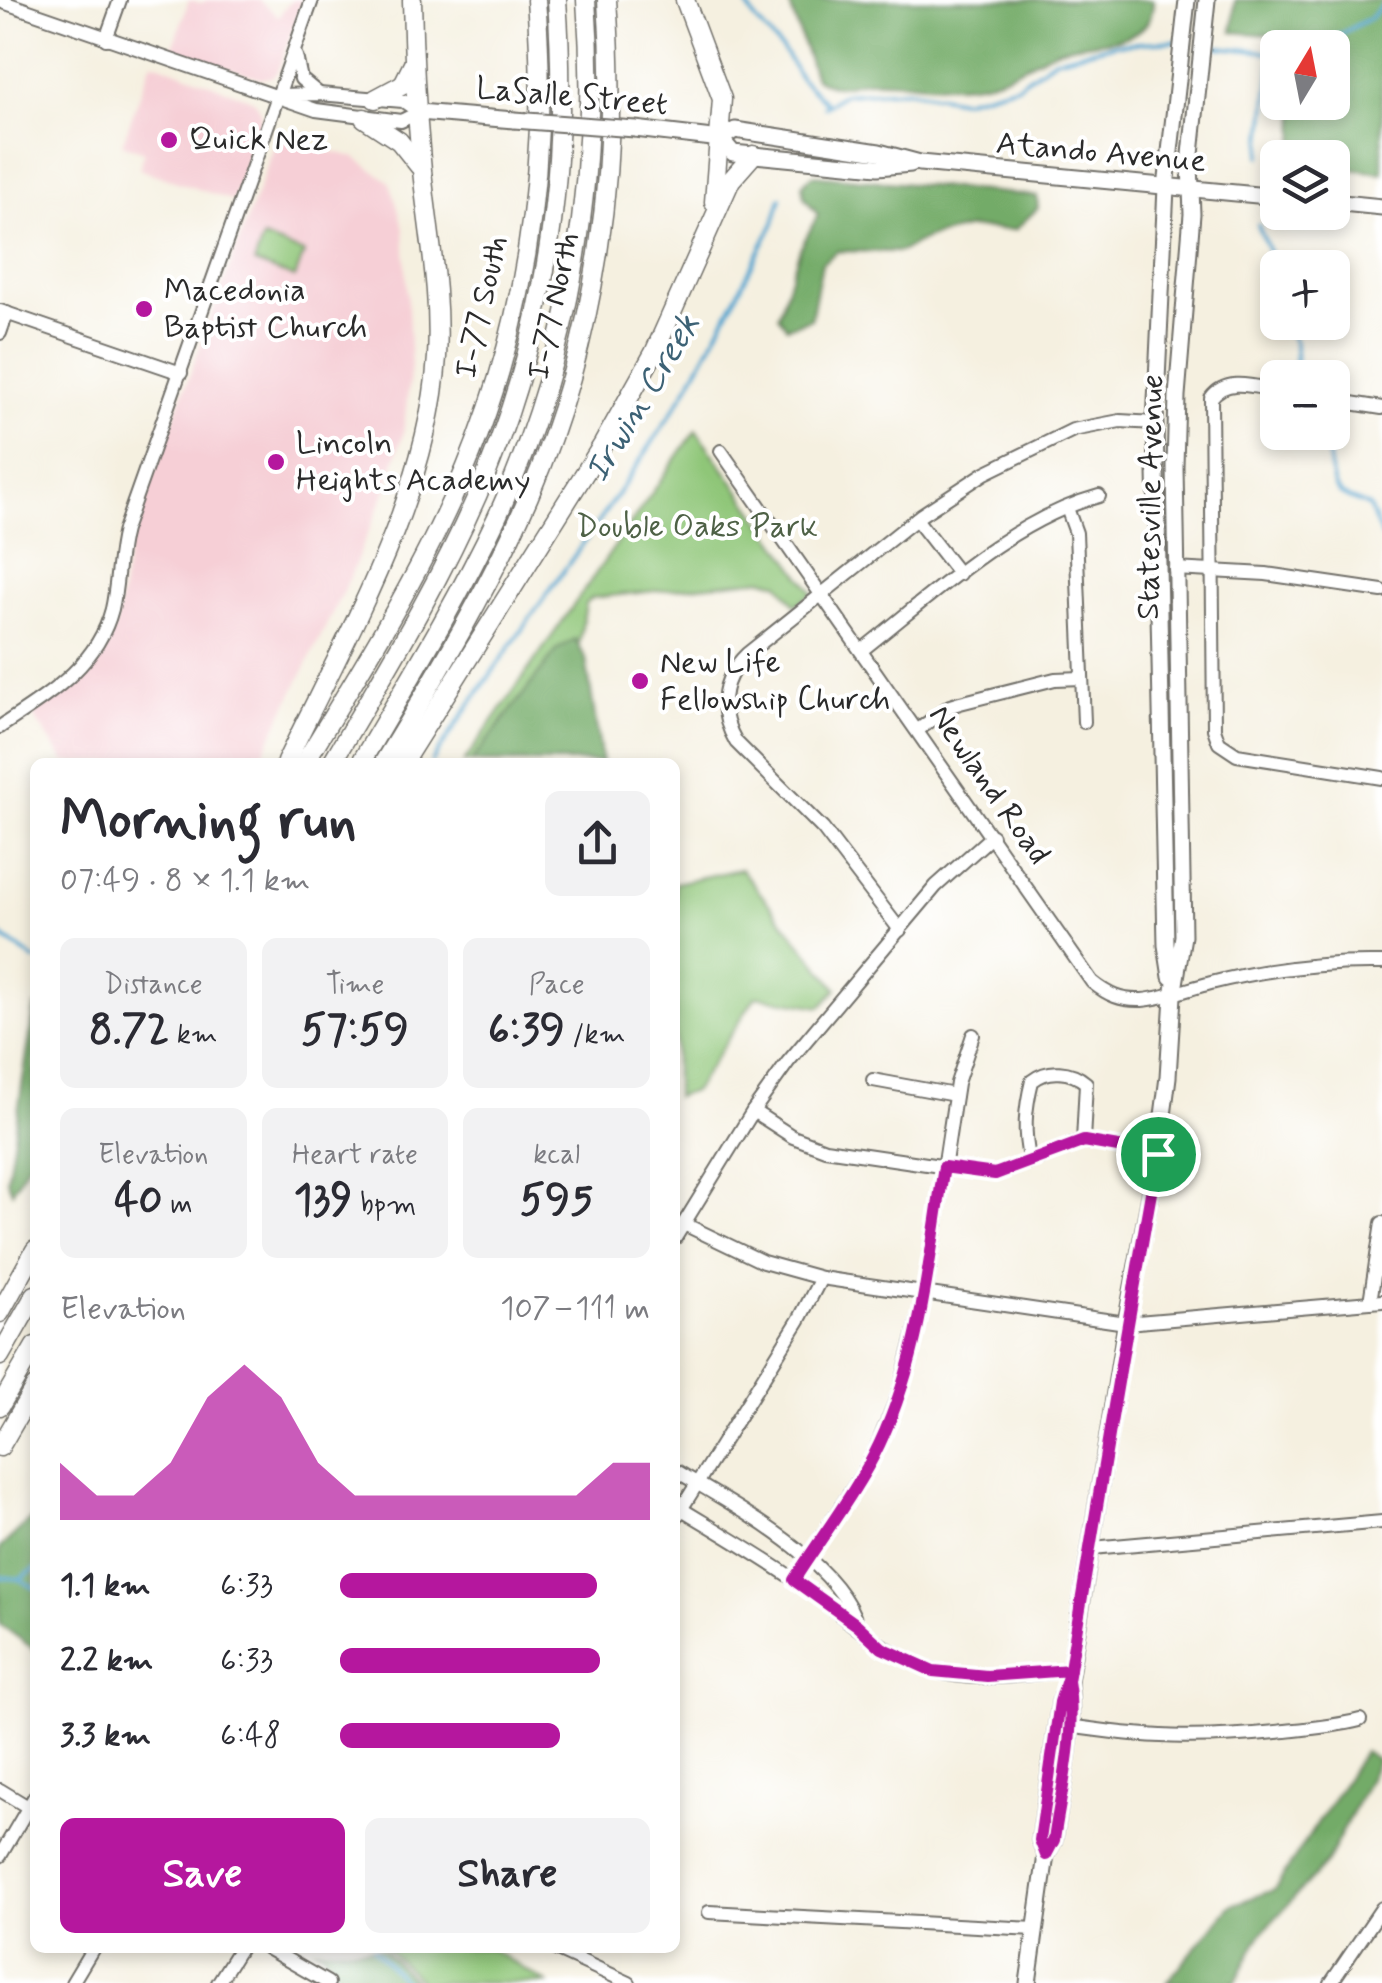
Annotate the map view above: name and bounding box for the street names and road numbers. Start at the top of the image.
street label: LaSalle Street [474,68,670,126]
street label: Atando Avenue [994,123,1208,183]
street label: I-77 North [518,228,590,384]
street label: I-77 South [445,232,519,382]
street label: Statesville Avenue [1128,374,1174,620]
street label: Newland Road [919,697,1059,873]

